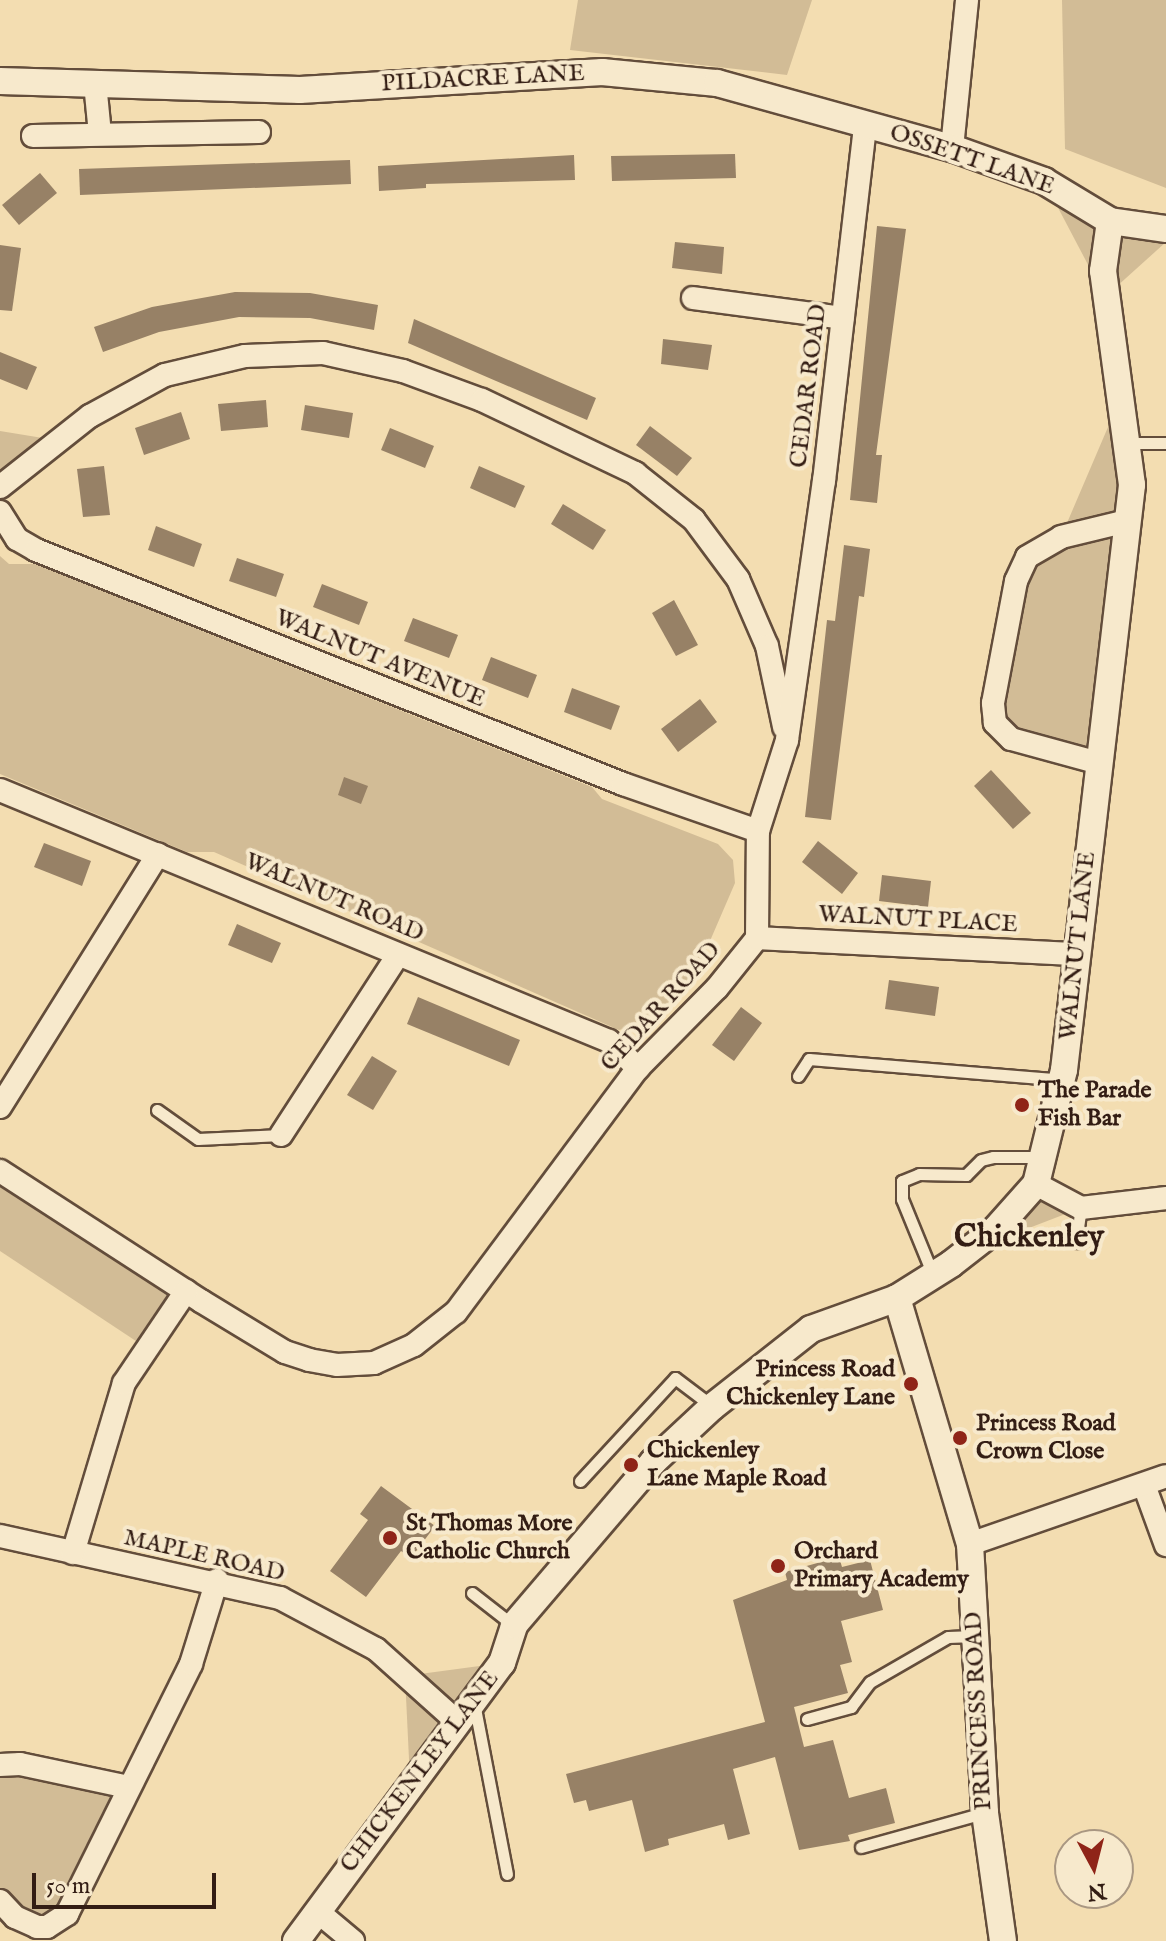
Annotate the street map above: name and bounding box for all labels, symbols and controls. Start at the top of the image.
street label: PILDACRE LANE [380,59,586,99]
street label: OSSETT LANE [886,118,1058,202]
street label: CEDAR ROAD [785,302,833,470]
street label: WALNUT AVENUE [271,604,489,714]
street label: WALNUT ROAD [240,847,428,949]
street label: WALNUT LANE [1054,850,1102,1042]
street label: WALNUT PLACE [818,900,1018,940]
street label: CEDAR ROAD [595,936,727,1078]
place label: The Parade Fish Bar [1038,1077,1152,1133]
marker: The Parade Fish Bar [1013,1096,1031,1114]
district label: Chickenley [954,1219,1104,1257]
place label: Princess Road Chickenley Lane [726,1356,895,1412]
marker: Princess Road Chickenley Lane [902,1375,920,1393]
place label: Princess Road Crown Close [976,1410,1116,1466]
marker: Princess Road Crown Close [951,1429,969,1447]
place label: Chickenley Lane Maple Road [647,1437,826,1493]
marker: Chickenley Lane Maple Road [622,1456,640,1474]
place label: St Thomas More Catholic Church [406,1510,573,1566]
street label: MAPLE ROAD [121,1524,287,1588]
marker: St Thomas More Catholic Church [381,1529,399,1547]
place label: Orchard Primary Academy [794,1538,969,1594]
marker: Orchard Primary Academy [769,1557,787,1575]
street label: PRINCESS ROAD [959,1611,999,1811]
street label: CHICKENLEY LANE [335,1665,505,1879]
north arrow [1054,1829,1134,1909]
scale bar [36,1857,220,1907]
text: 50 m [46,1871,90,1902]
text: N [1086,1876,1108,1906]

